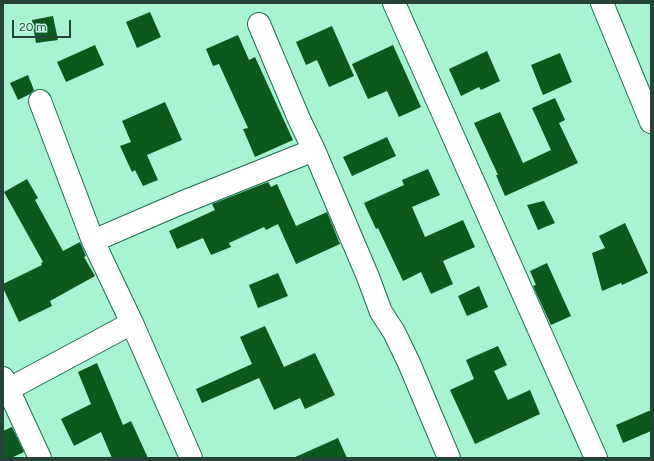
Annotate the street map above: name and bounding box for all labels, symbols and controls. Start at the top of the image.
scale bar [14,12,73,38]
text: 20 m [19,20,47,34]

